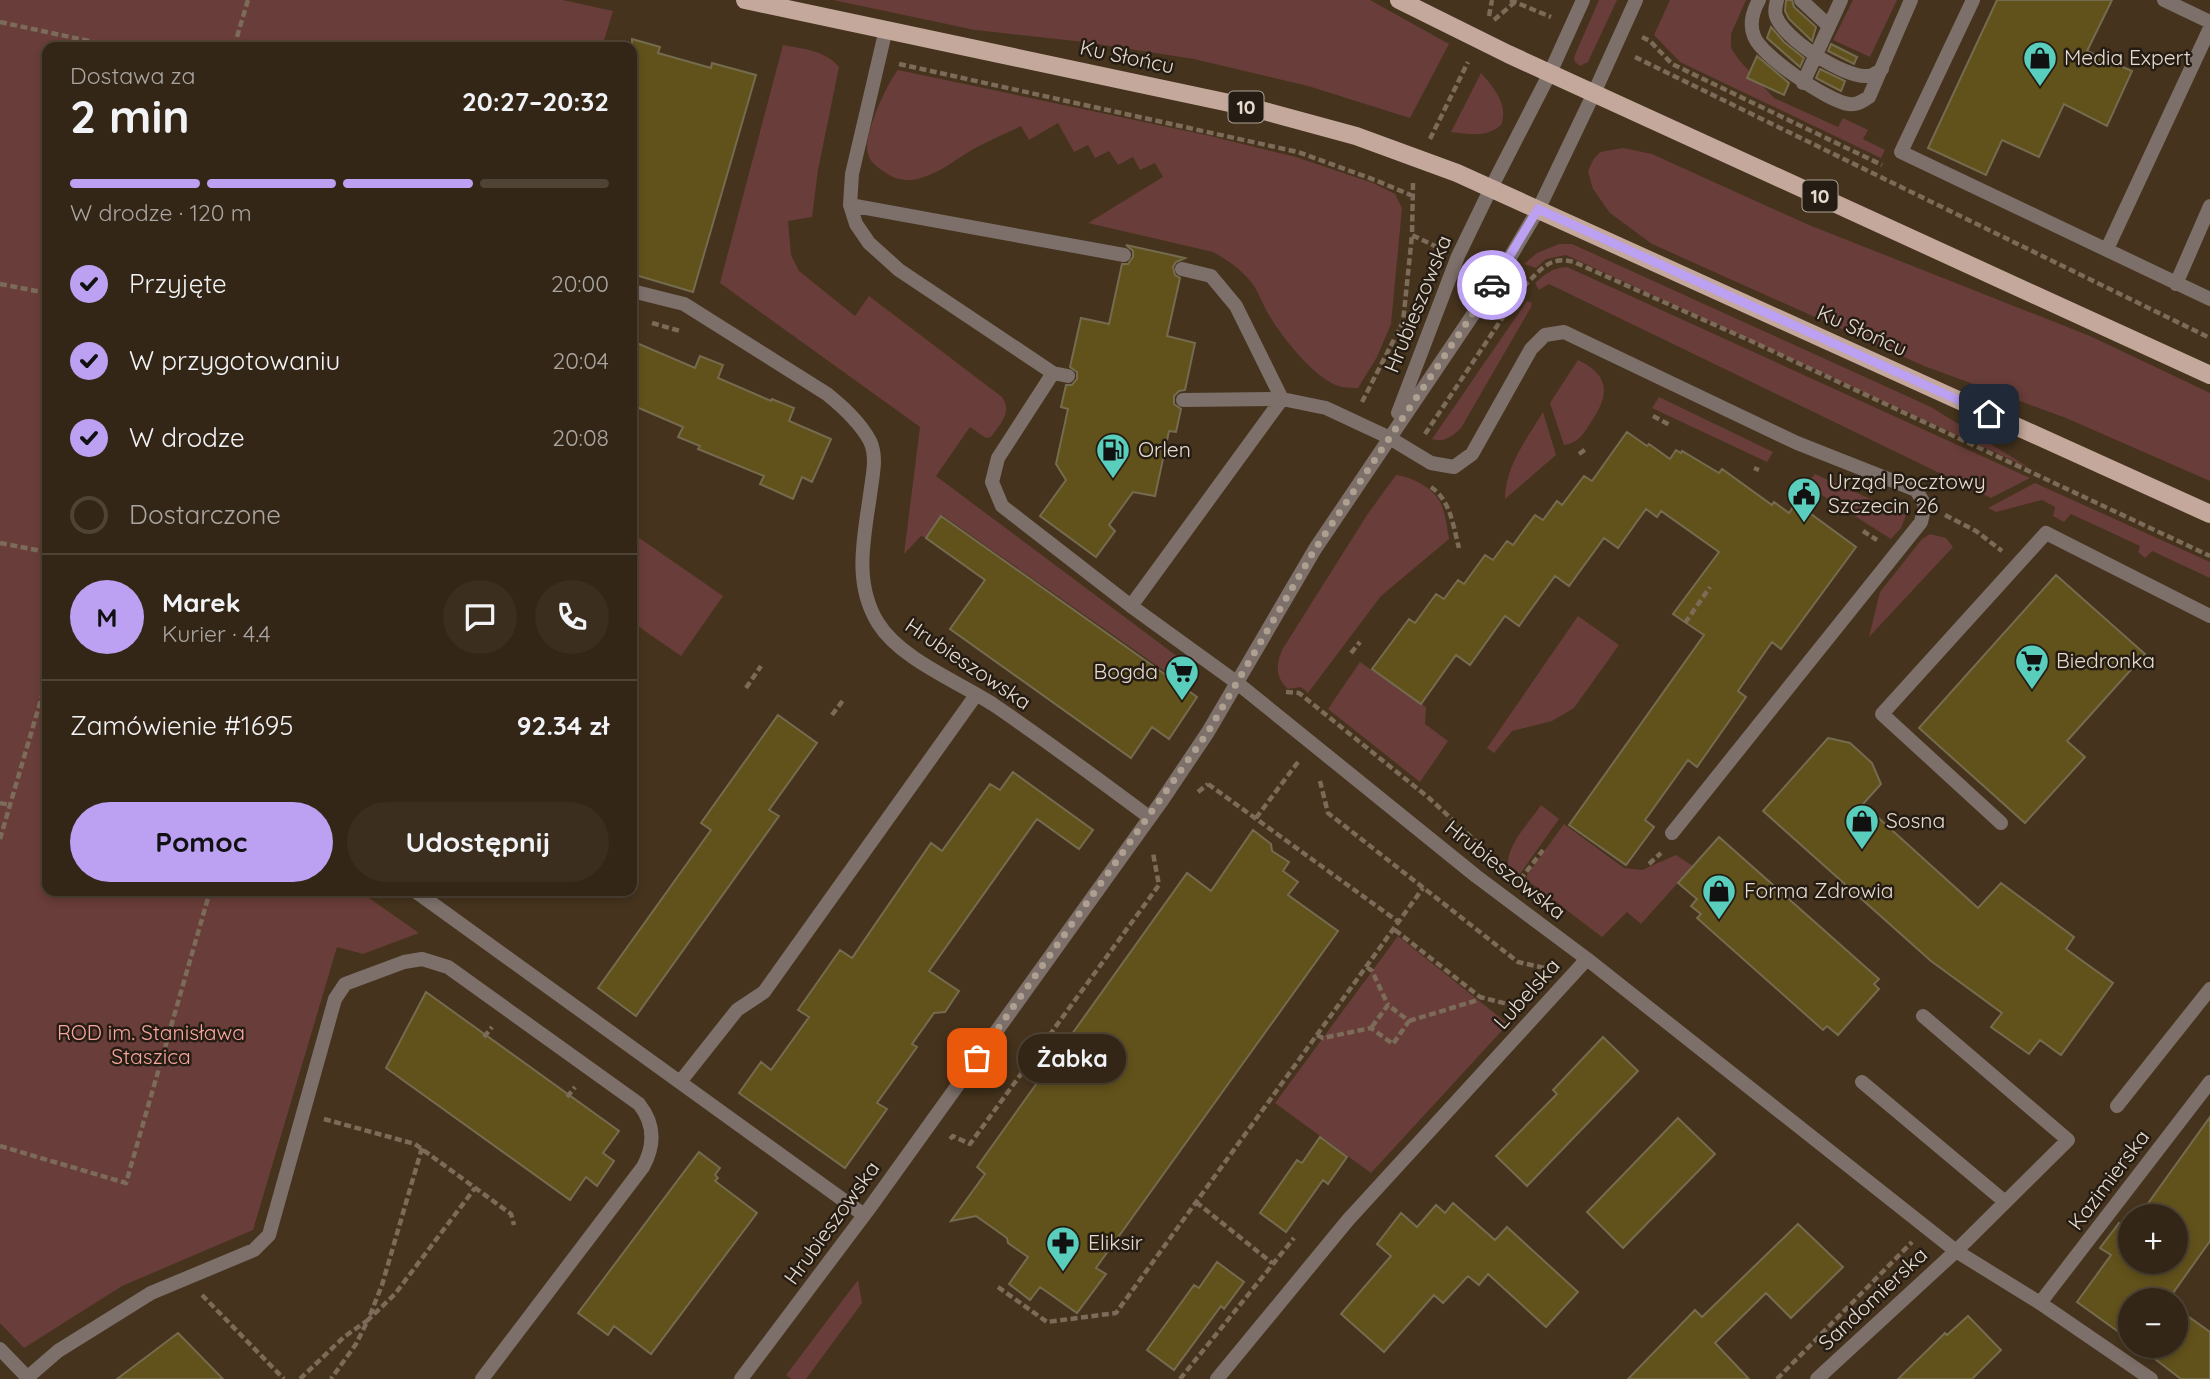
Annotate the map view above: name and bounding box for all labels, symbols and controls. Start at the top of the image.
street label: Ku Słońcu [1078,33,1177,79]
shop icon: Media Expert [2021,39,2059,88]
place label: Media Expert [2064,44,2191,70]
text: Dostawa za [70,61,196,90]
text: 20:27–20:32 [462,85,609,118]
text: 2 min [70,87,190,145]
road number: 10 [1228,92,1264,122]
road number: 10 [1802,180,1838,212]
text: W drodze · 120 m [70,198,252,227]
street label: Hrubieszowska [1378,231,1456,376]
courier [1457,250,1527,320]
icon: check [70,265,108,303]
icon: car [1473,266,1511,304]
text: Przyjęte [129,267,227,300]
text: 20:00 [551,269,609,298]
street label: Ku Słońcu [1813,299,1912,361]
icon: check [70,342,108,380]
text: W przygotowaniu [129,344,340,377]
text: 20:04 [552,346,609,375]
pin [1959,384,2019,444]
icon: home [1970,395,2008,433]
icon: check [70,419,108,457]
text: W drodze [129,421,245,454]
text: 20:08 [552,423,609,452]
fuel station icon: Orlen [1094,431,1132,480]
place label: Orlen [1138,436,1191,462]
place label: Urząd Pocztowy Szczecin 26 [1828,468,1986,518]
public building icon: Urząd Pocztowy Szczecin 26 [1785,475,1823,524]
text: Dostarczone [129,498,281,531]
button: chat [443,580,517,654]
button: phone [535,580,609,654]
text: Marek [162,586,240,619]
text: M [96,601,118,634]
street label: Hrubieszowska [901,612,1036,715]
text: Kurier · 4.4 [162,619,271,648]
supermarket icon: Biedronka [2013,642,2051,691]
place label: Biedronka [2056,647,2155,673]
supermarket icon: Bogda [1163,653,1201,702]
place label: Bogda [1094,658,1158,684]
text: Zamówienie #1695 [70,709,293,742]
text: 92.34 zł [517,709,609,742]
button: Pomoc [70,802,333,882]
button: Udostępnij [347,802,609,882]
shop icon: Sosna [1843,802,1881,851]
place label: Sosna [1886,807,1945,833]
street label: Hrubieszowska [1440,814,1571,924]
shop icon: Forma Zdrowia [1700,872,1738,921]
place label: Forma Zdrowia [1744,877,1893,903]
street label: Lubelska [1488,953,1565,1034]
park label: ROD im. Stanisława Staszica [57,1019,245,1069]
pin [947,1028,1007,1088]
callout: Żabka [1019,1034,1128,1082]
icon: bag [958,1039,996,1077]
text: Żabka [1036,1044,1108,1073]
street label: Kazimierska [2062,1124,2154,1235]
street label: Hrubieszowska [778,1156,885,1289]
map controls [2118,1204,2188,1358]
button: + [2118,1204,2188,1274]
pharmacy icon: Eliksir [1044,1224,1082,1273]
place label: Eliksir [1088,1229,1143,1255]
street label: Sandomierska [1812,1241,1932,1355]
button: − [2118,1288,2188,1358]

